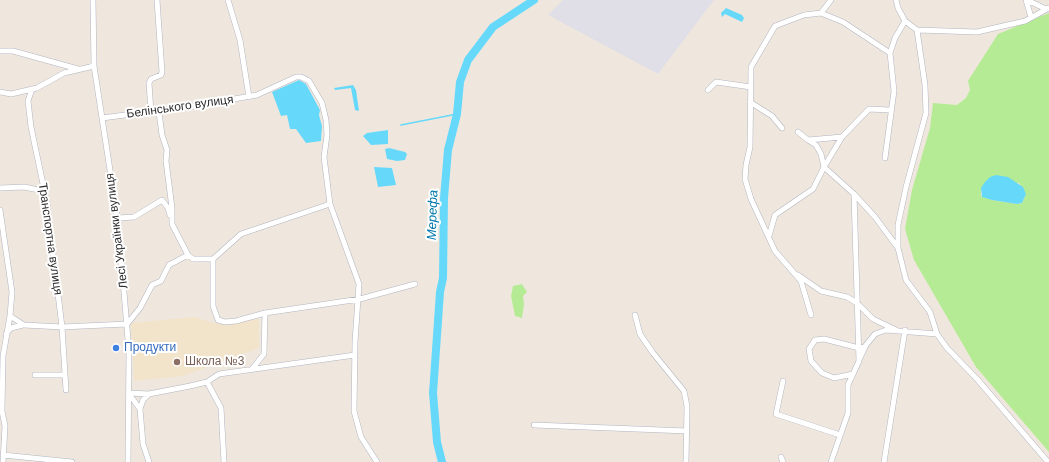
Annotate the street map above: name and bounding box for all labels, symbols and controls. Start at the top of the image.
street label: Белінського вулиця [126,92,234,122]
street label: Лесі Українки вулиця [103,172,131,290]
street label: Транспортна вулиця [35,182,65,296]
water label: Мерефа [424,190,442,240]
place label: Продукти [124,341,176,355]
marker: Продукти [111,343,121,353]
place label: Школа №3 [185,355,244,369]
marker: Школа №3 [172,357,182,367]

